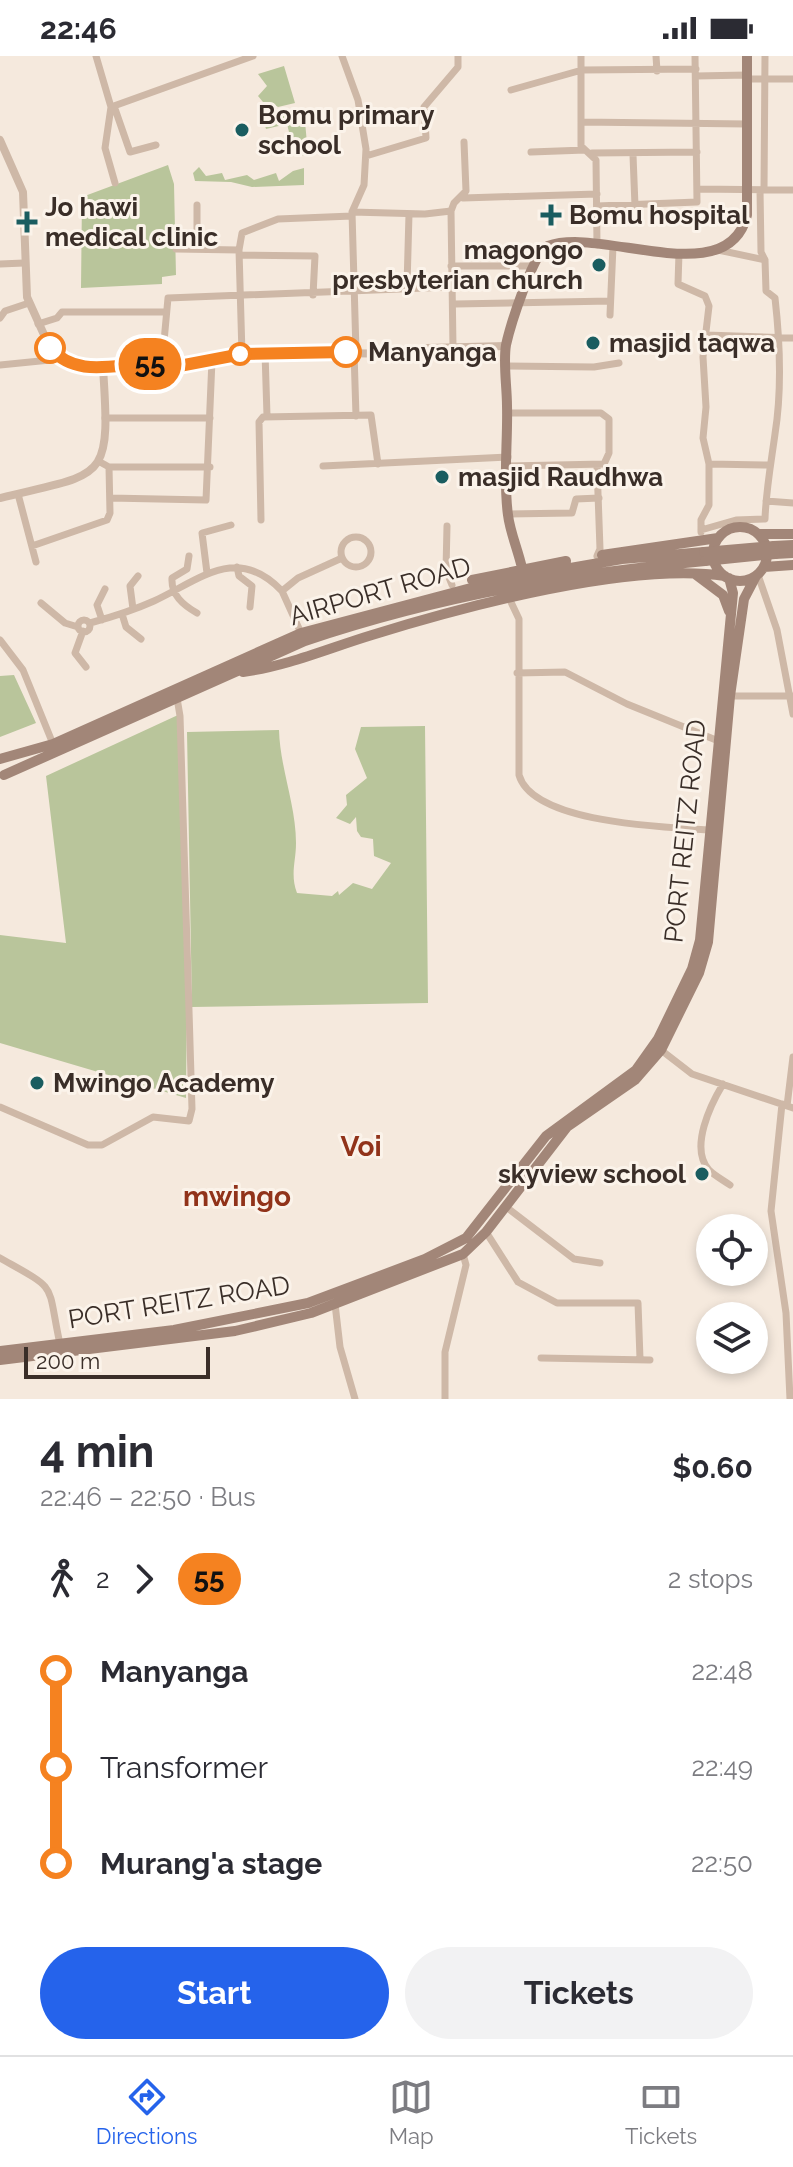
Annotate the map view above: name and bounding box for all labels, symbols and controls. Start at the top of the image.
text: 22:46 [40,11,117,46]
place label: Bomu primary school [258,100,435,160]
marker: Bomu primary school [233,121,251,139]
place label: Jo hawi medical clinic [45,192,218,252]
place label: Bomu hospital [569,200,750,230]
marker: Bomu hospital [540,204,562,226]
marker: Jo hawi medical clinic [16,211,38,233]
place label: magongo presbyterian church [332,235,583,295]
marker: magongo presbyterian church [590,256,608,274]
place label: masjid taqwa [609,328,775,358]
unlabelled marker [35,333,65,363]
marker: masjid taqwa [584,334,602,352]
marker: Manyanga [331,337,361,367]
place label: Manyanga [368,337,497,367]
line badge: 55 [114,338,186,390]
unlabelled marker [229,343,251,365]
text: 55 [134,347,166,380]
place label: masjid Raudhwa [458,462,663,492]
marker: masjid Raudhwa [433,468,451,486]
street label: AIRPORT ROAD [286,551,474,631]
street label: PORT REITZ ROAD [658,718,712,944]
place label: Mwingo Academy [53,1068,275,1098]
marker: Mwingo Academy [28,1074,46,1092]
district label: Voi [340,1130,382,1163]
place label: skyview school [498,1159,687,1189]
marker: skyview school [693,1165,711,1183]
district label: mwingo [183,1180,291,1213]
map controls [696,1214,768,1374]
button: locate [696,1214,768,1286]
street label: PORT REITZ ROAD [66,1270,292,1334]
button: layers [696,1302,768,1374]
scale bar [24,1343,210,1379]
text: 200 m [36,1348,100,1374]
text: 4 min [40,1426,154,1477]
text: $0.60 [672,1450,753,1485]
text: 22:46 – 22:50 · Bus [40,1482,256,1512]
icon: walk [40,1557,84,1601]
icon: forward [122,1557,166,1601]
text: 55 [194,1562,225,1595]
text: 2 [96,1564,110,1594]
text: 2 stops [668,1564,753,1594]
text: Manyanga [100,1654,249,1689]
text: 22:48 [691,1656,753,1686]
text: Transformer [100,1750,268,1785]
text: 22:49 [692,1752,753,1782]
text: Murang'a stage [100,1846,322,1881]
text: 22:50 [691,1848,753,1878]
button: Start [40,1947,389,2039]
button: Tickets [405,1947,753,2039]
tab: Directions [96,2075,197,2149]
tab: Map [389,2075,434,2149]
tab: Tickets [625,2075,697,2149]

